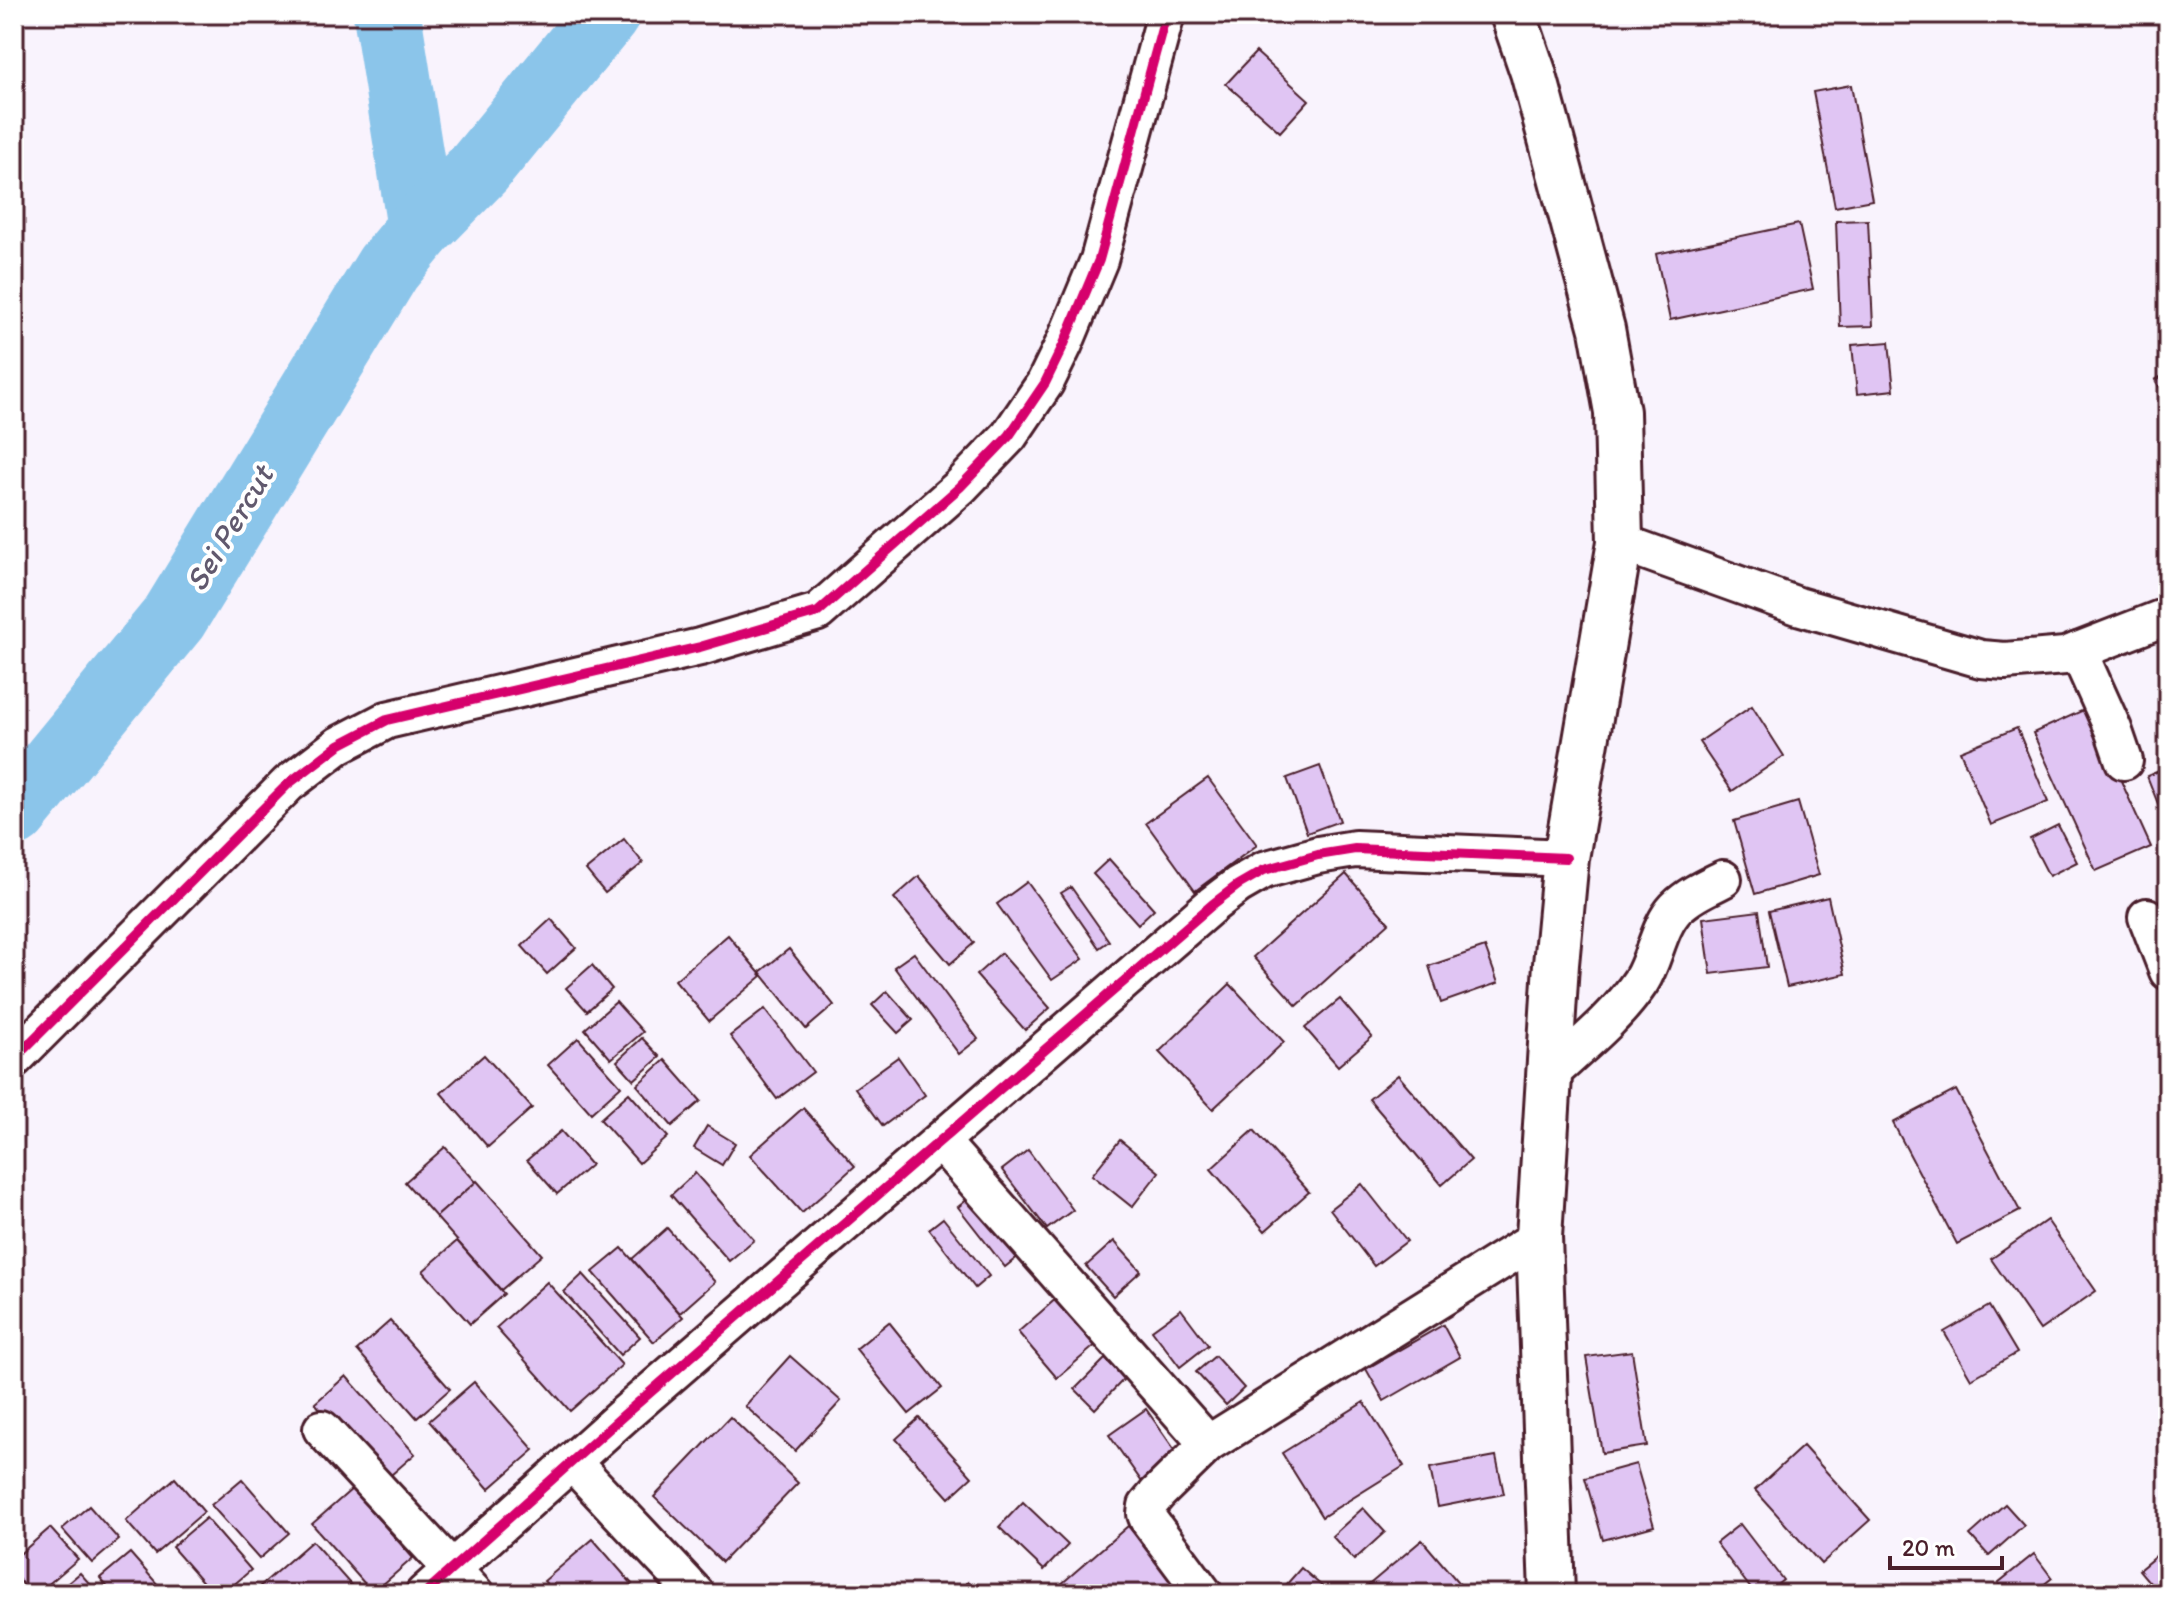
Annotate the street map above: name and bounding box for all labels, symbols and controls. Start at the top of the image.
water label: Sei Percut [177,456,283,598]
scale bar [1890,1520,2002,1570]
text: 20 m [1902,1533,1955,1562]

